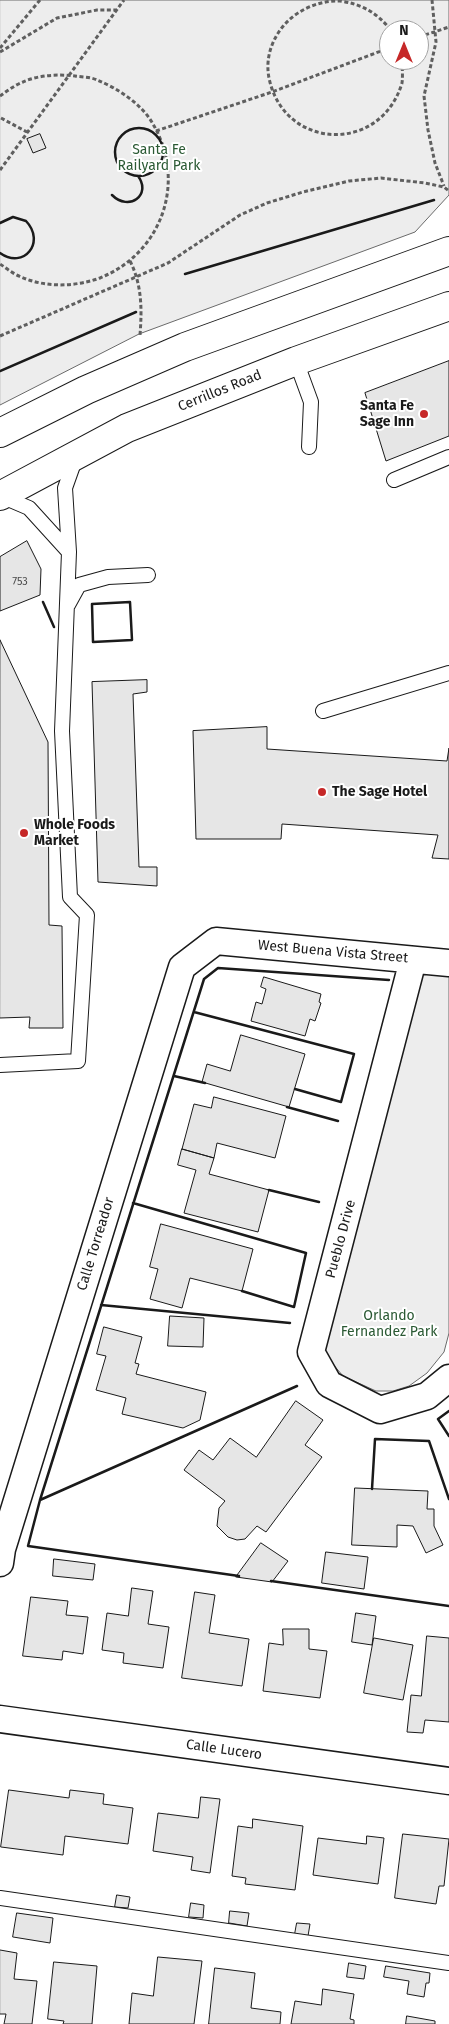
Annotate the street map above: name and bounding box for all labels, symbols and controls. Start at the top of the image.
north arrow [379,20,429,70]
text: N [399,22,409,39]
park label: Santa Fe Railyard Park [118,142,200,174]
street label: Cerrillos Road [176,367,264,415]
place label: Santa Fe Sage Inn [360,398,414,431]
marker: Santa Fe Sage Inn [418,408,430,420]
house number: 753 [12,575,28,589]
place label: The Sage Hotel [332,784,427,800]
marker: The Sage Hotel [316,786,328,798]
place label: Whole Foods Market [34,817,115,850]
marker: Whole Foods Market [18,827,30,839]
street label: West Buena Vista Street [257,937,409,967]
street label: Calle Torreador [74,1195,118,1293]
street label: Pueblo Drive [322,1198,360,1280]
park label: Orlando Fernandez Park [341,1308,437,1340]
street label: Calle Lucero [185,1736,263,1764]

